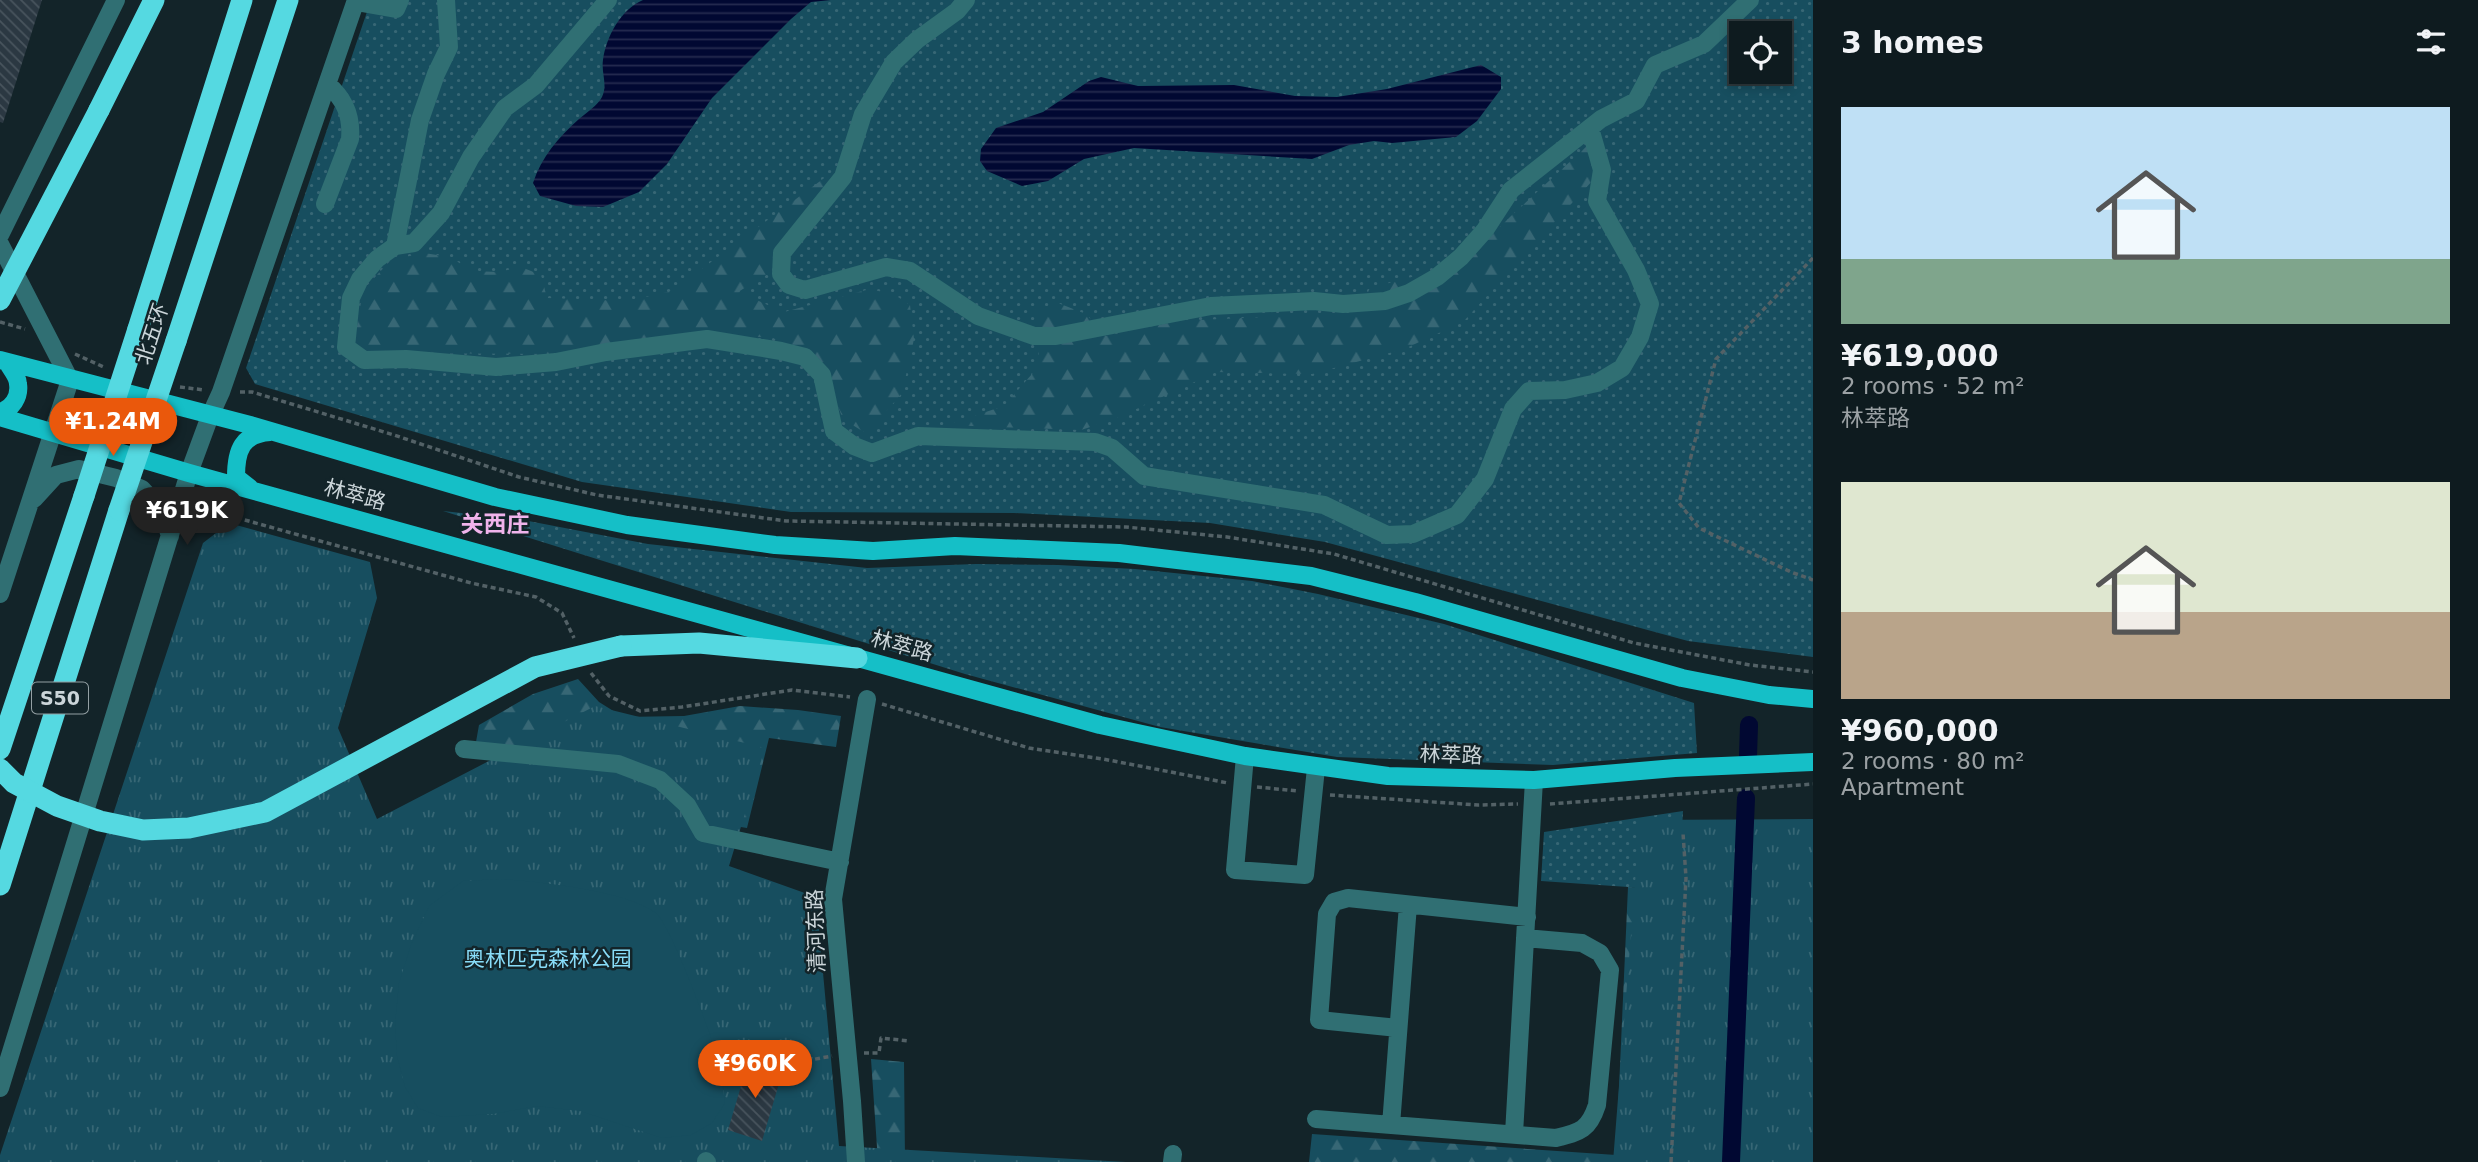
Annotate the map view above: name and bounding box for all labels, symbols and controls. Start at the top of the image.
map controls [1729,21,1792,84]
button: locate [1729,21,1792,84]
icon: filters [2412,23,2450,61]
text: 3 homes [1841,25,1984,60]
icon: home [2083,152,2209,278]
street label: 北五环 [131,300,173,368]
text: ¥619,000 [1841,338,1999,373]
text: 2 rooms · 52 m² [1841,373,2025,399]
pin: ¥1.24M [56,398,170,458]
text: 林萃路 [1841,405,1910,431]
text: ¥1.24M [65,408,161,434]
street label: 林萃路 [321,475,389,515]
pin: ¥619K [138,488,236,547]
text: ¥619K [146,497,228,523]
district label: 关西庄 [461,511,530,537]
icon: home [2083,527,2209,653]
street label: 林萃路 [868,626,936,666]
road number: S50 [32,682,88,713]
text: ¥960,000 [1841,713,1999,748]
street label: 林萃路 [1419,742,1483,768]
text: 2 rooms · 80 m² [1841,748,2025,774]
text: Apartment [1841,774,1964,800]
street label: 清河东路 [803,889,829,973]
park label: 奥林匹克森林公园 [464,947,632,971]
pin: ¥960K [706,1040,804,1100]
text: ¥960K [714,1050,796,1076]

